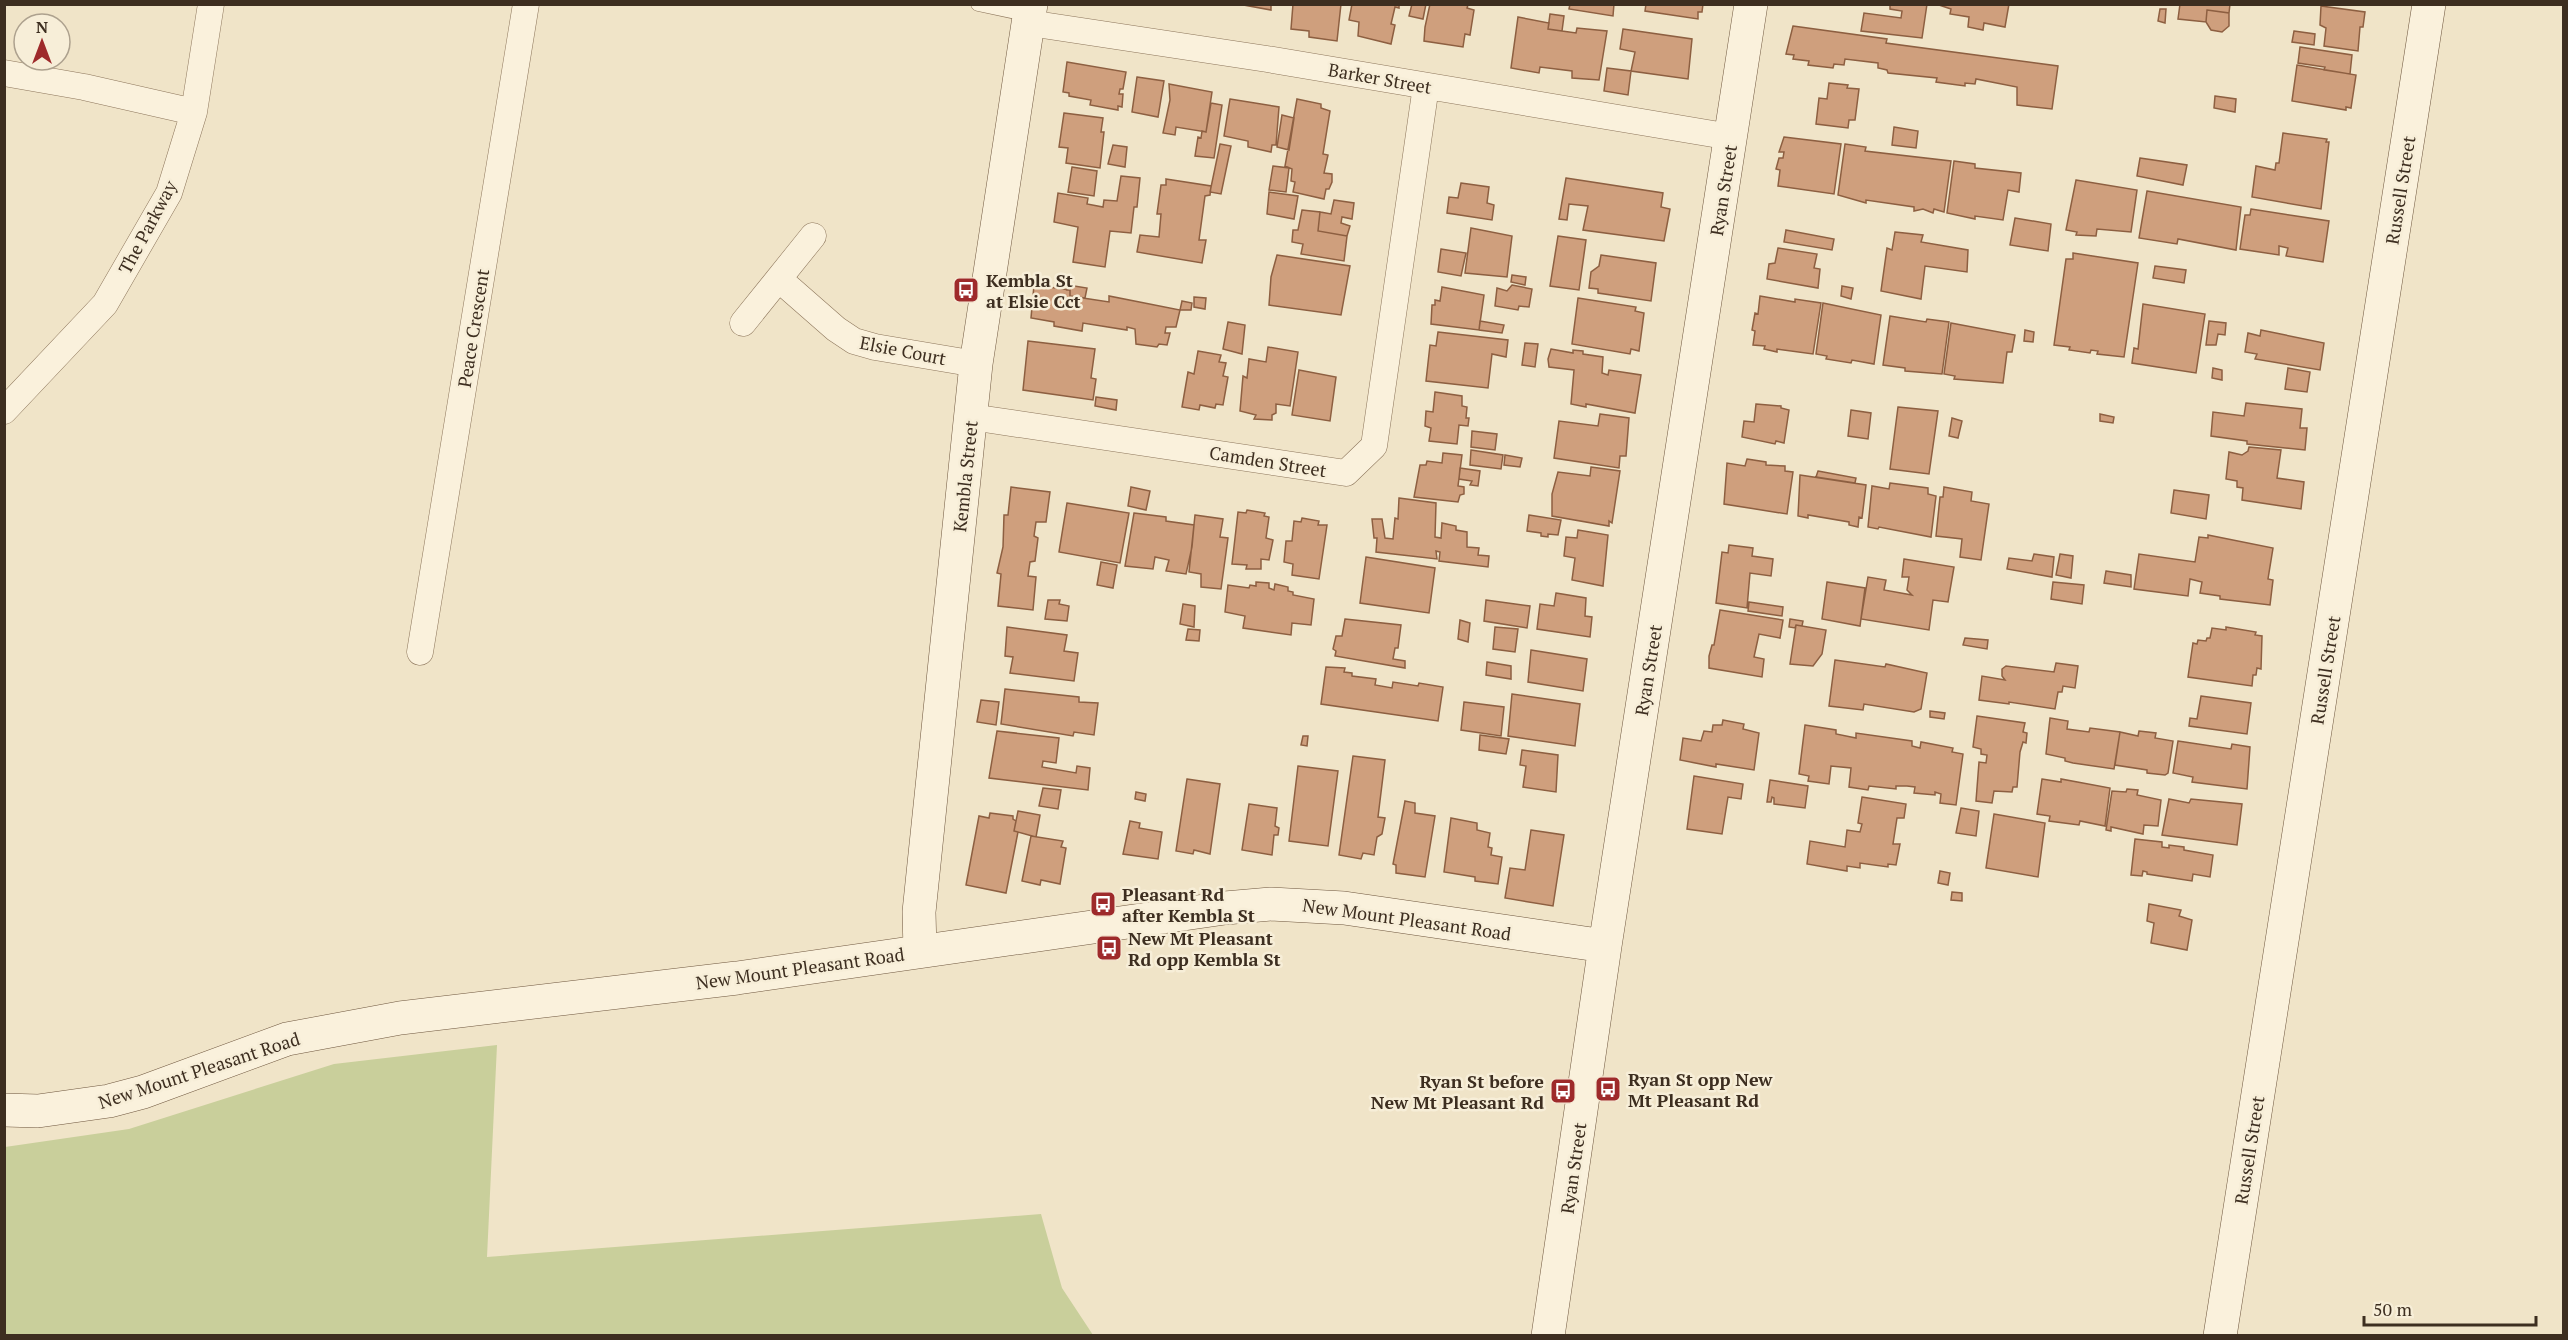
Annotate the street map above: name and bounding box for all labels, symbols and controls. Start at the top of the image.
north arrow [12,12,72,72]
text: N [36,16,48,38]
street label: Barker Street [1326,57,1434,99]
street label: Russell Street [2380,134,2420,246]
street label: Ryan Street [1704,142,1742,237]
street label: The Parkway [112,175,182,278]
street label: Peace Crescent [452,267,494,389]
place label: Kembla St at Elsie Cct [986,268,1081,313]
bus stop icon: Kembla St at Elsie Cct [951,275,981,305]
street label: Elsie Court [858,330,949,370]
street label: Kembla Street [947,419,983,533]
street label: Camden Street [1208,440,1329,482]
street label: Russell Street [2305,614,2345,726]
street label: Ryan Street [1629,622,1667,717]
place label: Pleasant Rd after Kembla St [1122,882,1255,927]
bus stop icon: Pleasant Rd after Kembla St [1088,889,1118,919]
street label: New Mount Pleasant Road [1301,892,1513,946]
place label: New Mt Pleasant Rd opp Kembla St [1128,926,1281,971]
bus stop icon: New Mt Pleasant Rd opp Kembla St [1094,933,1124,963]
street label: New Mount Pleasant Road [694,941,906,995]
street label: New Mount Pleasant Road [95,1026,303,1114]
place label: Ryan St opp New Mt Pleasant Rd [1628,1067,1773,1112]
place label: Ryan St before New Mt Pleasant Rd [1371,1069,1544,1114]
bus stop icon: Ryan St opp New Mt Pleasant Rd [1593,1074,1623,1104]
bus stop icon: Ryan St before New Mt Pleasant Rd [1548,1076,1578,1106]
street label: Russell Street [2229,1094,2269,1206]
street label: Ryan Street [1555,1120,1591,1215]
scale bar [2364,1289,2536,1327]
text: 50 m [2373,1297,2413,1321]

